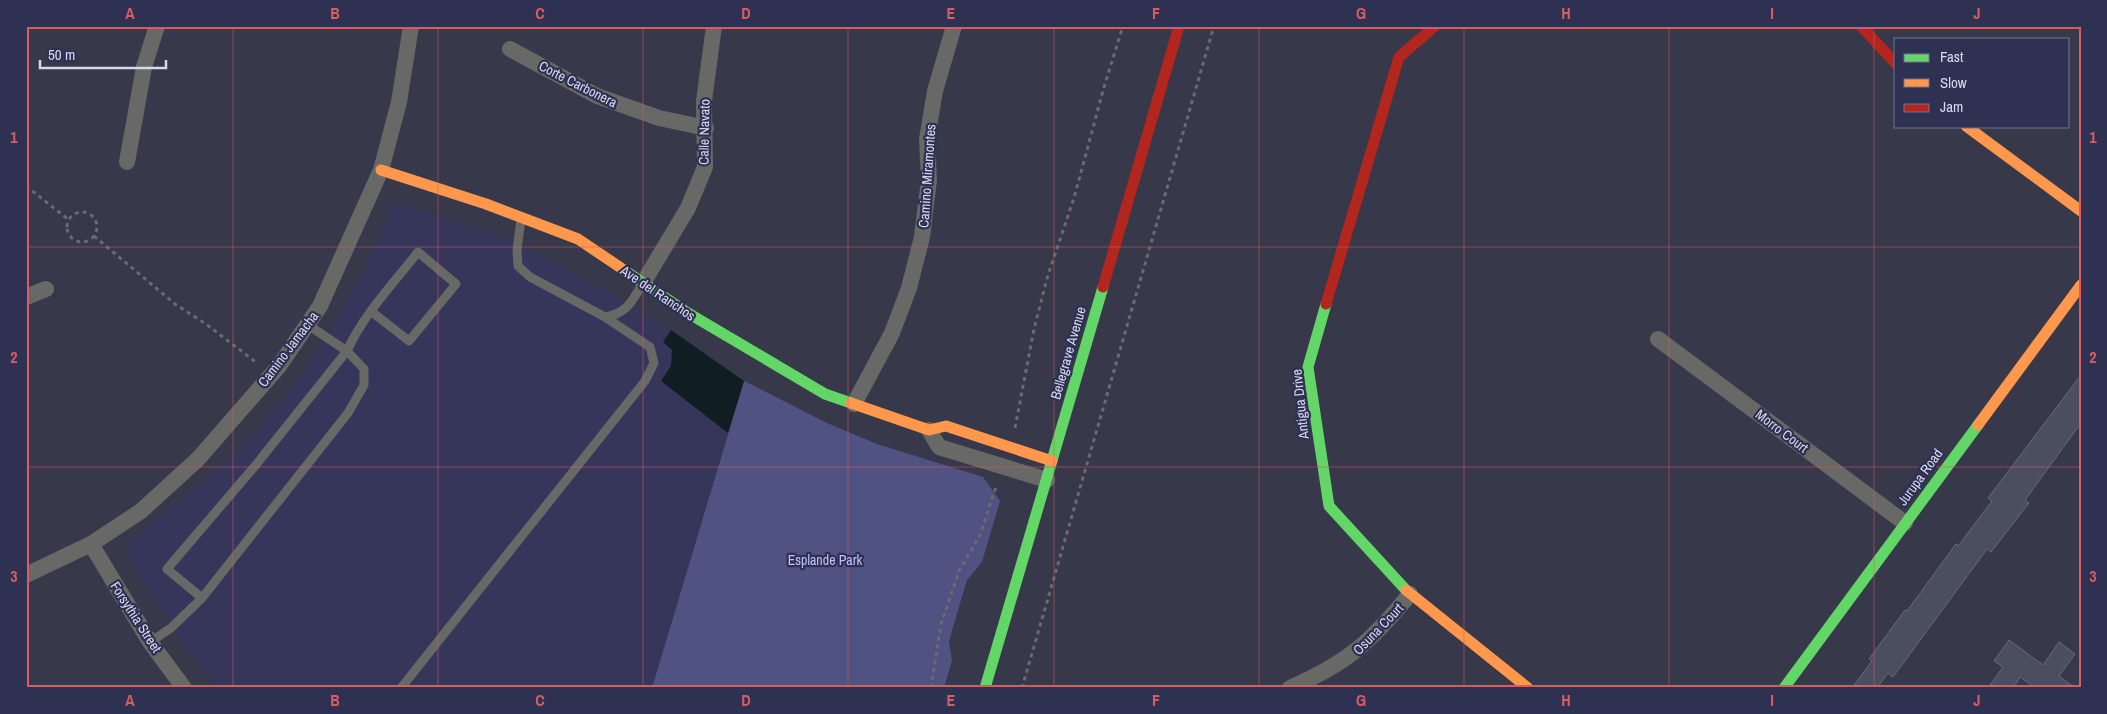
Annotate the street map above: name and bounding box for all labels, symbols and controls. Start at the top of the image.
text: A [125,2,135,24]
text: B [330,2,340,24]
text: C [535,2,545,24]
text: D [741,2,751,24]
text: E [947,2,956,24]
text: F [1152,2,1160,24]
text: G [1356,2,1366,24]
text: H [1561,2,1571,24]
text: I [1770,2,1774,24]
text: J [1973,2,1981,24]
scale bar [40,38,166,70]
legend [1894,38,2070,128]
text: 50 m [48,44,75,65]
text: Fast [1940,46,1964,67]
street label: Corte Carbonera [536,57,621,112]
text: Slow [1940,72,1967,93]
text: Jam [1940,96,1963,117]
street label: Calle Navato [694,99,714,165]
street label: Camino Miramontes [914,123,940,229]
text: 1 [10,126,18,148]
text: 1 [2089,126,2097,148]
street label: Ave del Ranchos [616,261,699,325]
street label: Bellegrave Avenue [1046,305,1090,401]
street label: Camino Jamacha [254,307,323,390]
text: 2 [10,346,18,368]
text: 2 [2089,346,2097,368]
street label: Antigua Drive [1287,368,1313,441]
street label: Morro Court [1752,405,1812,457]
street label: Jurupa Road [1893,445,1947,509]
park label: Esplande Park [788,551,863,569]
text: 3 [10,565,18,587]
text: 3 [2089,565,2097,587]
street label: Forsythia Street [106,578,166,656]
street label: Osuna Court [1349,599,1407,659]
text: A [125,689,135,711]
text: B [330,689,340,711]
text: C [535,689,545,711]
text: D [741,689,751,711]
text: E [947,689,956,711]
text: F [1152,689,1160,711]
text: G [1356,689,1366,711]
text: H [1561,689,1571,711]
text: I [1770,689,1774,711]
text: J [1973,689,1981,711]

